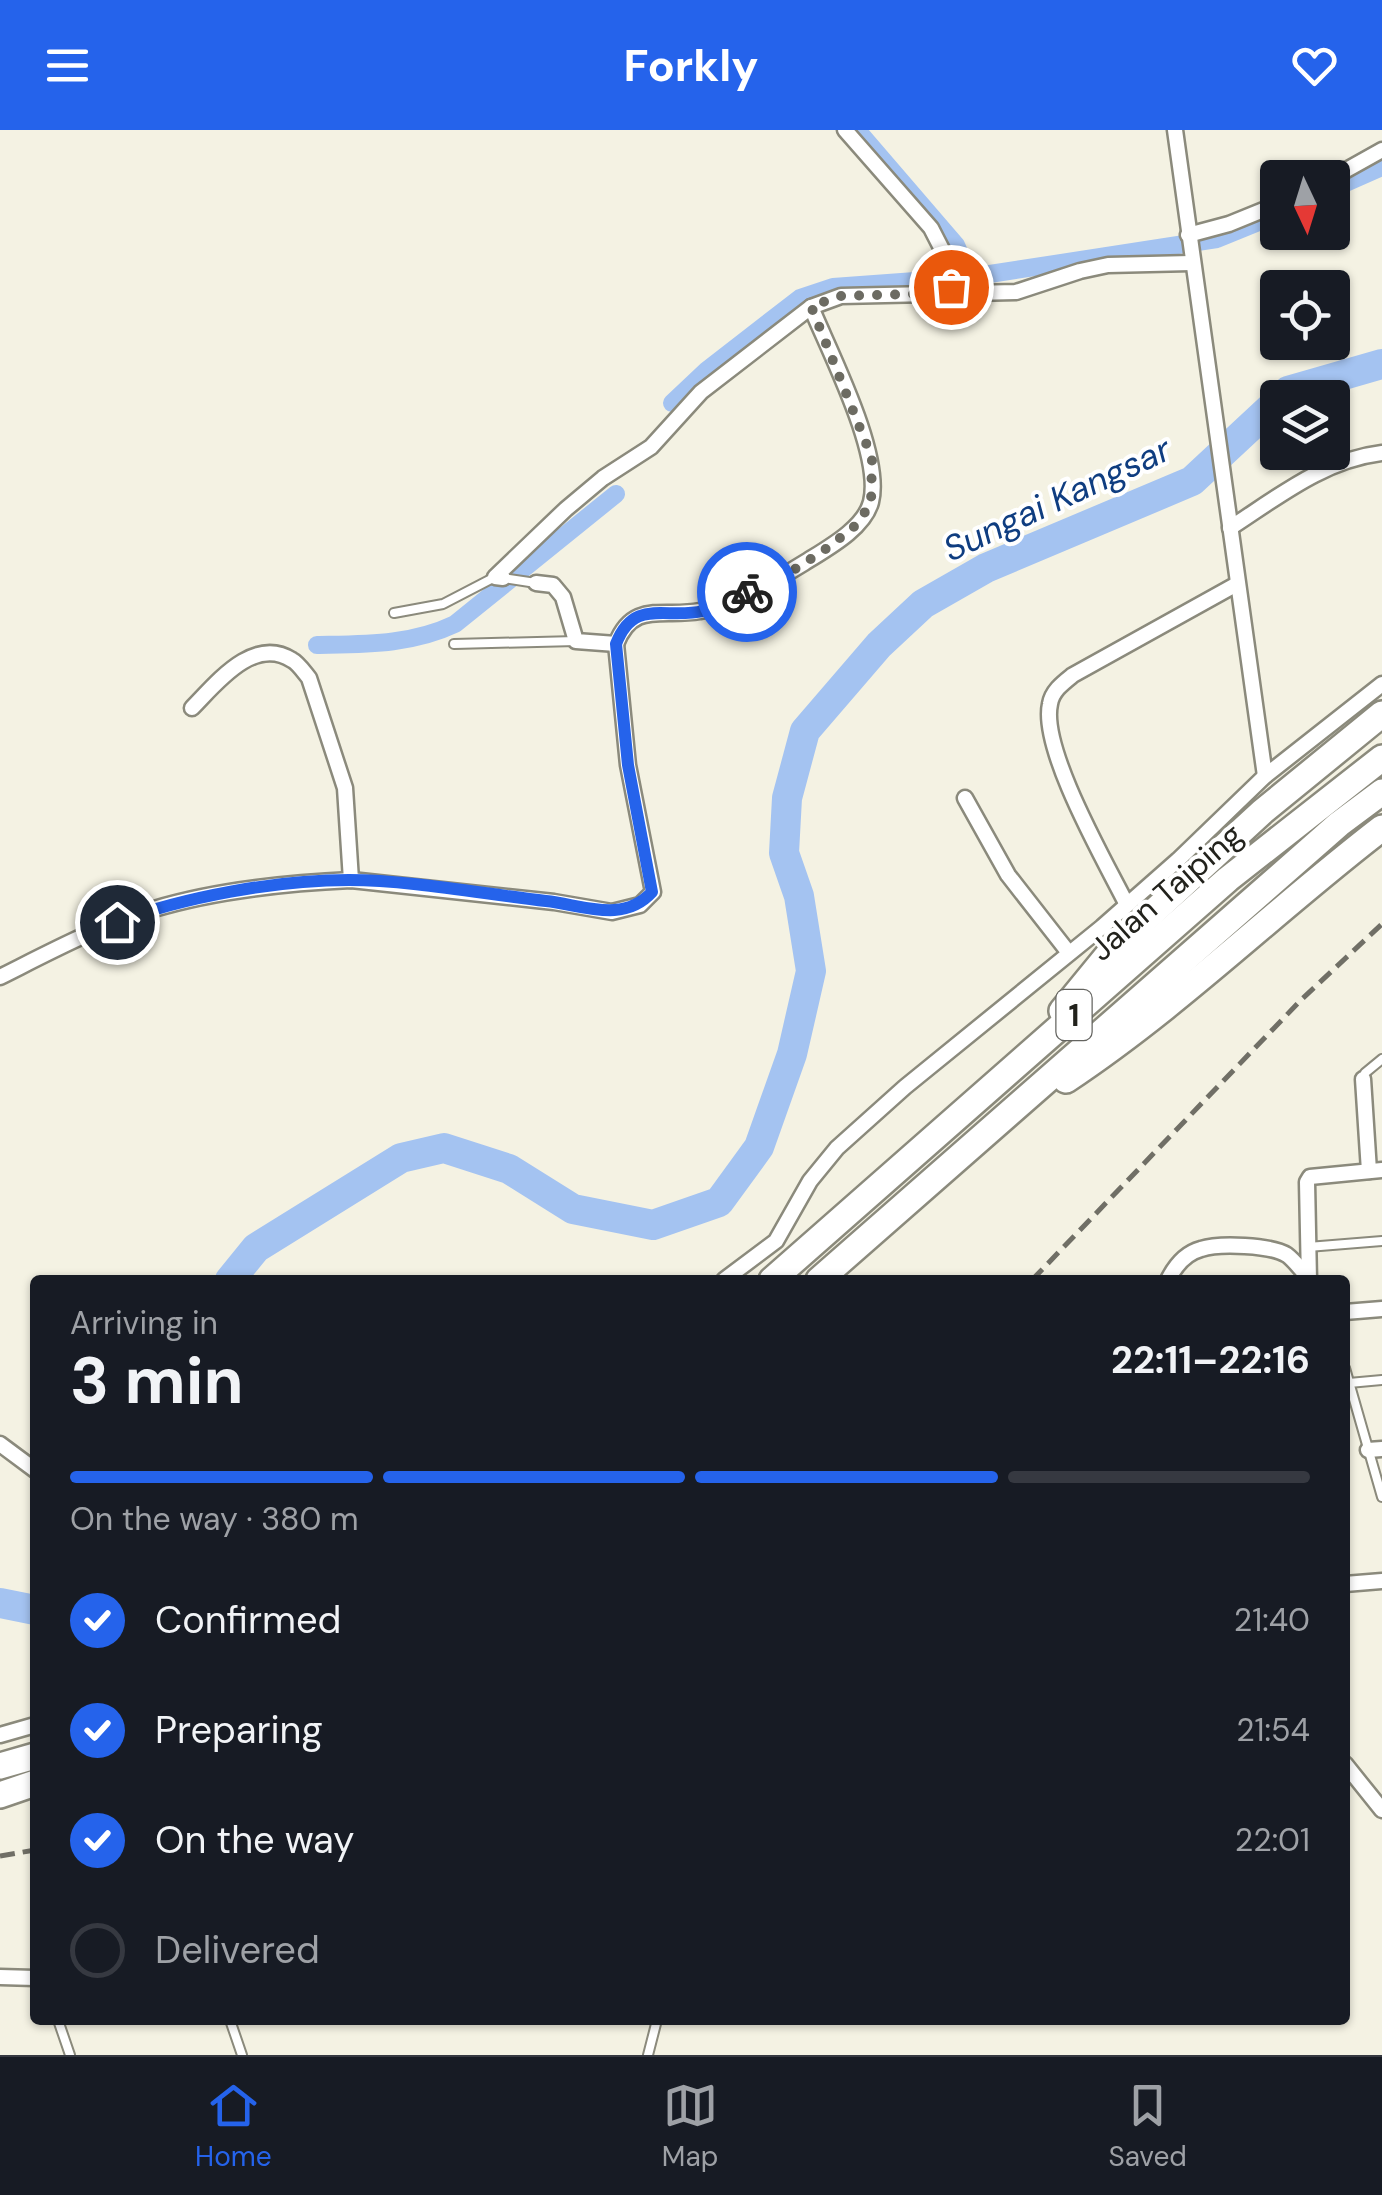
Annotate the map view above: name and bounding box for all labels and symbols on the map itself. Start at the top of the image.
north arrow [1260,160,1350,250]
pin [909,245,994,330]
water label: Sungai Kangsar [936,426,1179,572]
courier [697,542,797,642]
street label: Jalan Taiping [1081,814,1251,970]
pin [75,880,160,965]
road number: 1 [1056,990,1092,1040]

